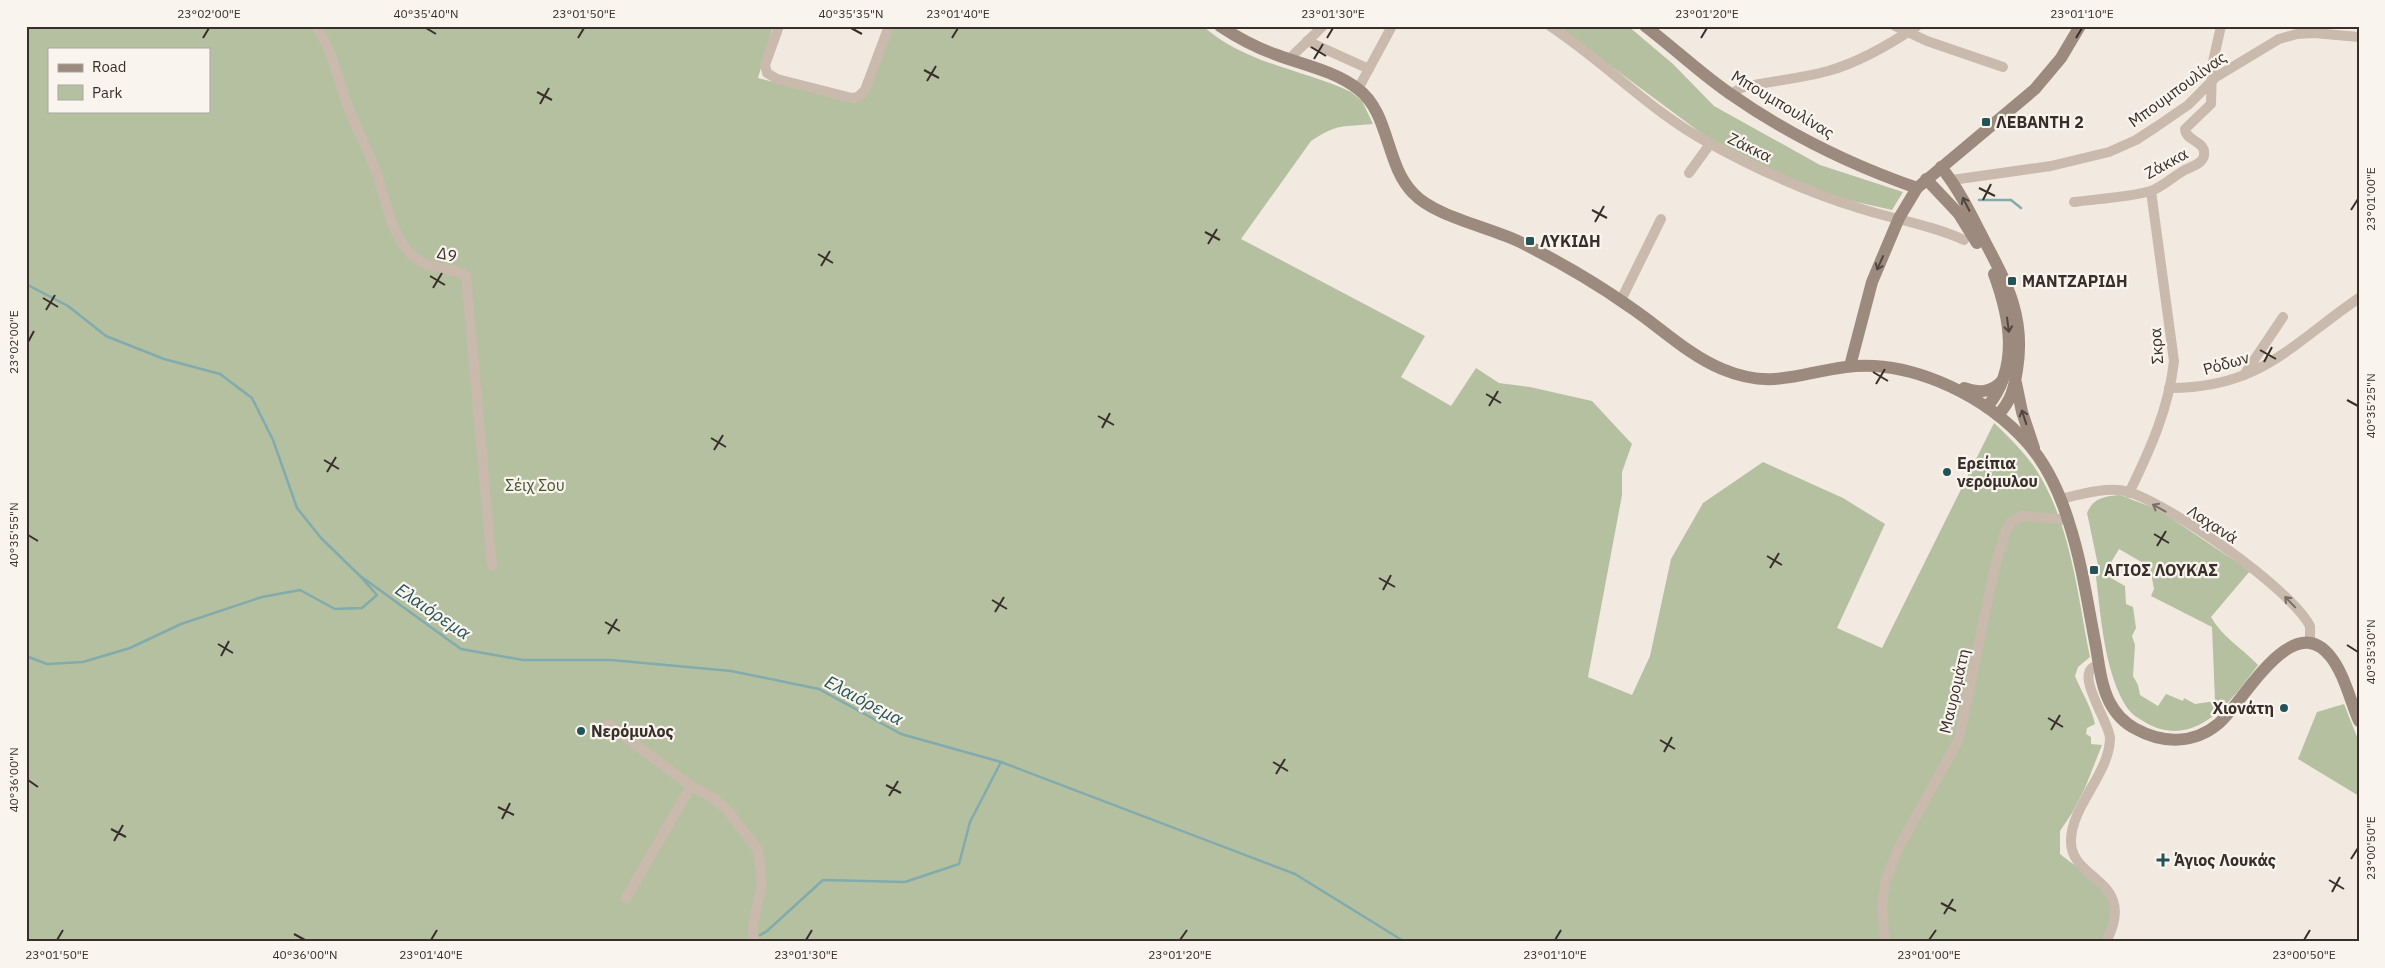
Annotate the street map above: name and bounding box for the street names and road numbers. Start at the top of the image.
street label: Μπουμπουλίνας [2124,46,2230,131]
street label: Μπουμπουλίνας [1728,65,1838,143]
street label: Ζάκκα [1725,128,1775,166]
street label: Ζάκκα [2141,143,2191,183]
street label: Δ9 [435,242,459,266]
street label: Σκρα [2145,327,2167,365]
street label: Ρόδων [2201,347,2251,379]
street label: Λαχανά [2184,500,2242,548]
street label: Μαυρομάτη [1935,647,1973,735]

